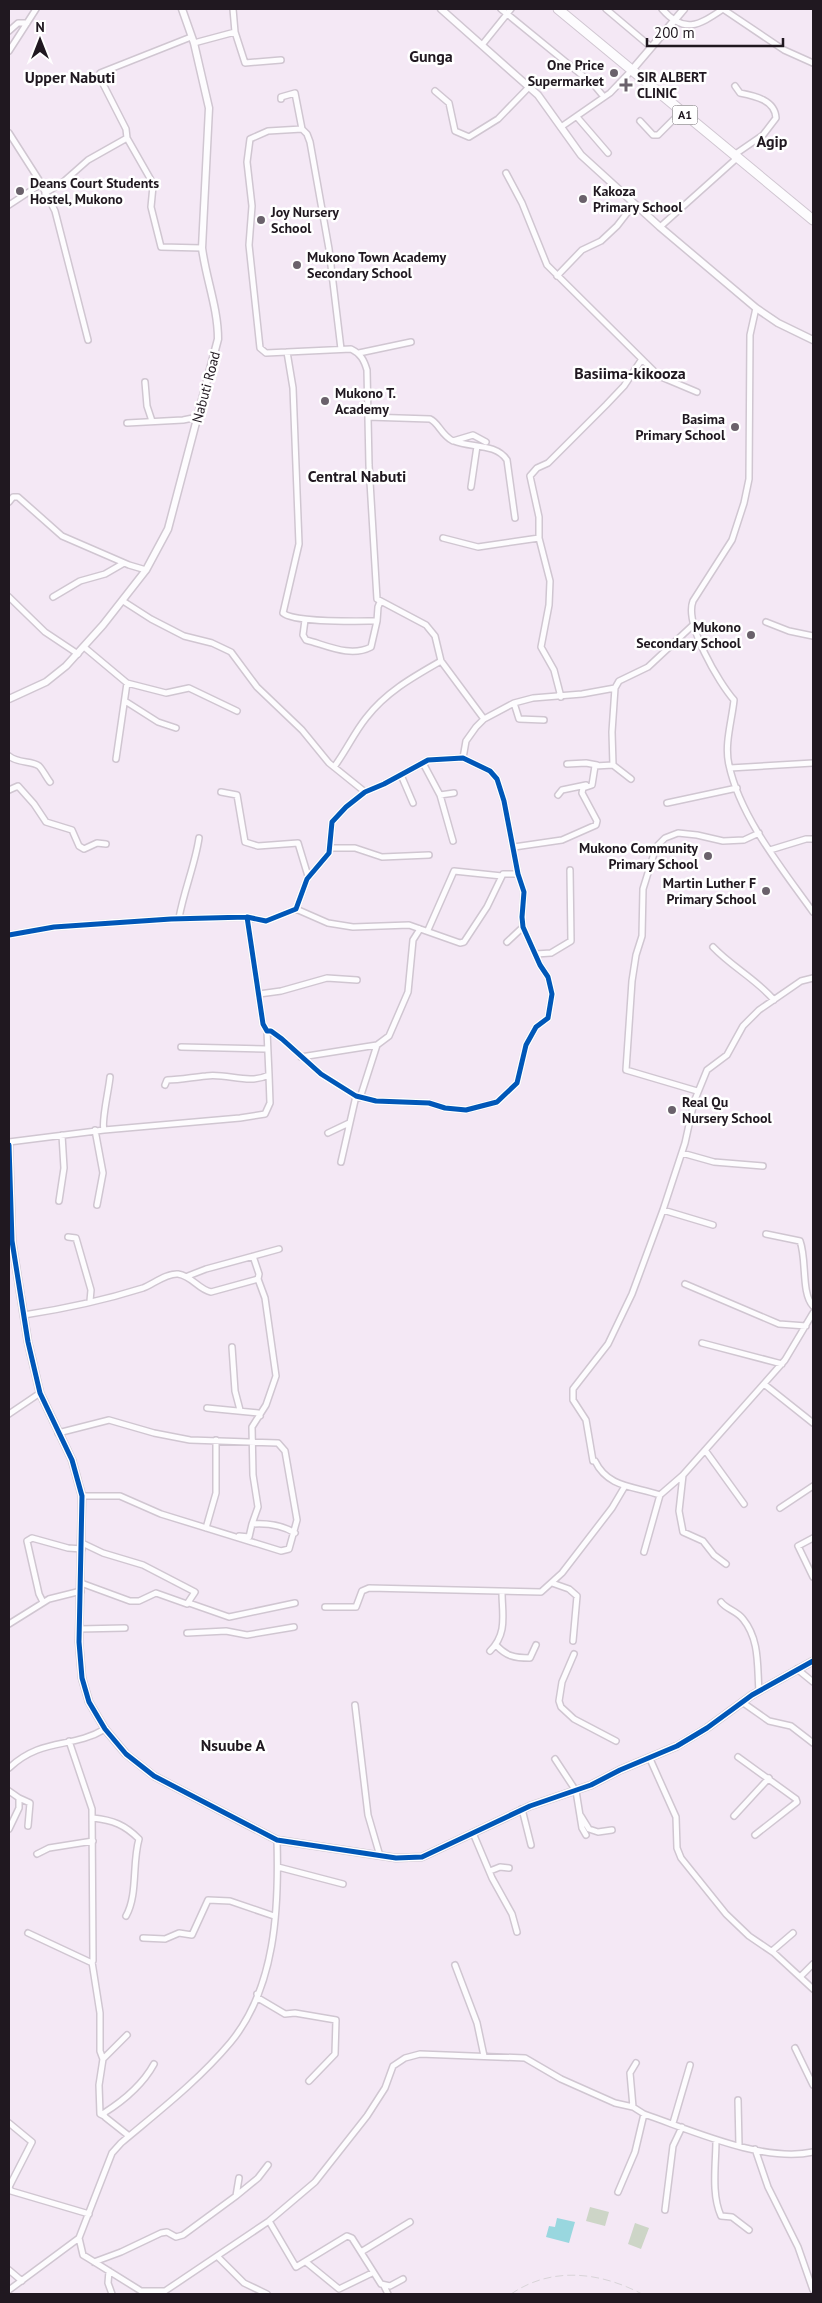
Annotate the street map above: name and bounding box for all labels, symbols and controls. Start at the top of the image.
north arrow [15,15,65,65]
scale bar [647,15,783,47]
text: N [35,18,45,36]
text: 200 m [654,23,695,42]
district label: Gunga [409,46,453,66]
place label: One Price Supermarket [528,56,604,90]
district label: Upper Nabuti [25,67,115,87]
marker: One Price Supermarket [608,67,620,79]
place label: SIR ALBERT CLINIC [637,68,707,102]
marker: SIR ALBERT CLINIC [619,78,633,92]
road number: A1 [672,106,698,124]
district label: Agip [757,131,788,151]
place label: Deans Court Students Hostel, Mukono [30,174,159,208]
place label: Kakoza Primary School [593,182,683,216]
marker: Deans Court Students Hostel, Mukono [14,185,26,197]
marker: Kakoza Primary School [577,193,589,205]
place label: Joy Nursery School [270,203,339,237]
marker: Joy Nursery School [255,214,267,226]
place label: Mukono Town Academy Secondary School [307,248,447,282]
marker: Mukono Town Academy Secondary School [291,259,303,271]
street label: Nabuti Road [188,349,224,425]
district label: Basiima-kikooza [574,363,686,383]
place label: Mukono T. Academy [335,384,396,418]
marker: Mukono T. Academy [319,395,331,407]
place label: Basima Primary School [636,410,726,444]
marker: Basima Primary School [729,421,741,433]
district label: Central Nabuti [308,466,406,486]
place label: Mukono Secondary School [636,618,742,652]
marker: Mukono Secondary School [745,629,757,641]
place label: Mukono Community Primary School [579,839,699,873]
marker: Mukono Community Primary School [702,850,714,862]
place label: Martin Luther F Primary School [663,874,757,908]
marker: Martin Luther F Primary School [760,885,772,897]
place label: Real Qu Nursery School [682,1093,772,1127]
marker: Real Qu Nursery School [666,1104,678,1116]
district label: Nsuube A [201,1735,265,1755]

